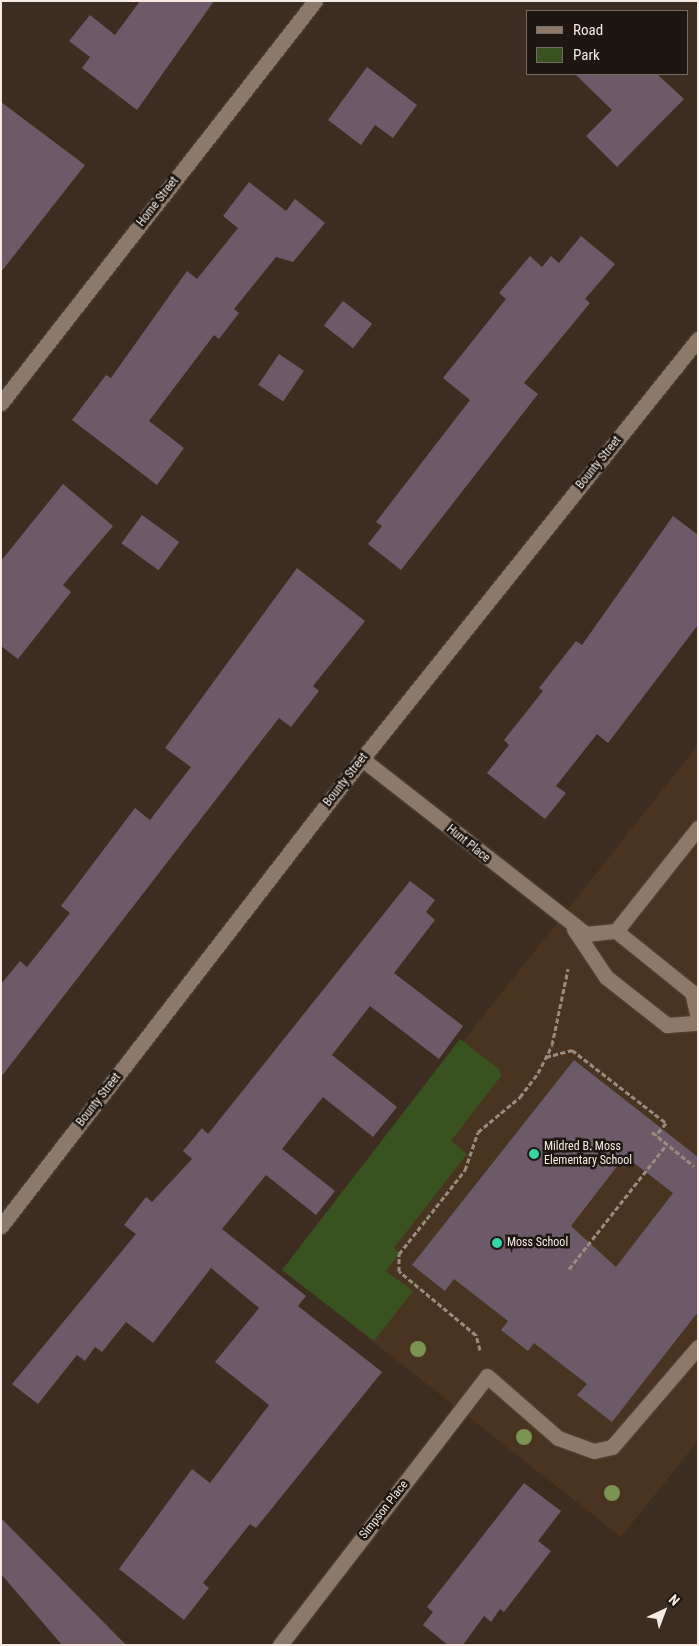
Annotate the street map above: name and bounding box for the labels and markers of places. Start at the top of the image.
place label: Mildred B. Moss Elementary School [544,1140,632,1168]
marker: Mildred B. Moss Elementary School [528,1148,540,1160]
place label: Moss School [507,1236,568,1250]
marker: Moss School [491,1237,503,1249]

